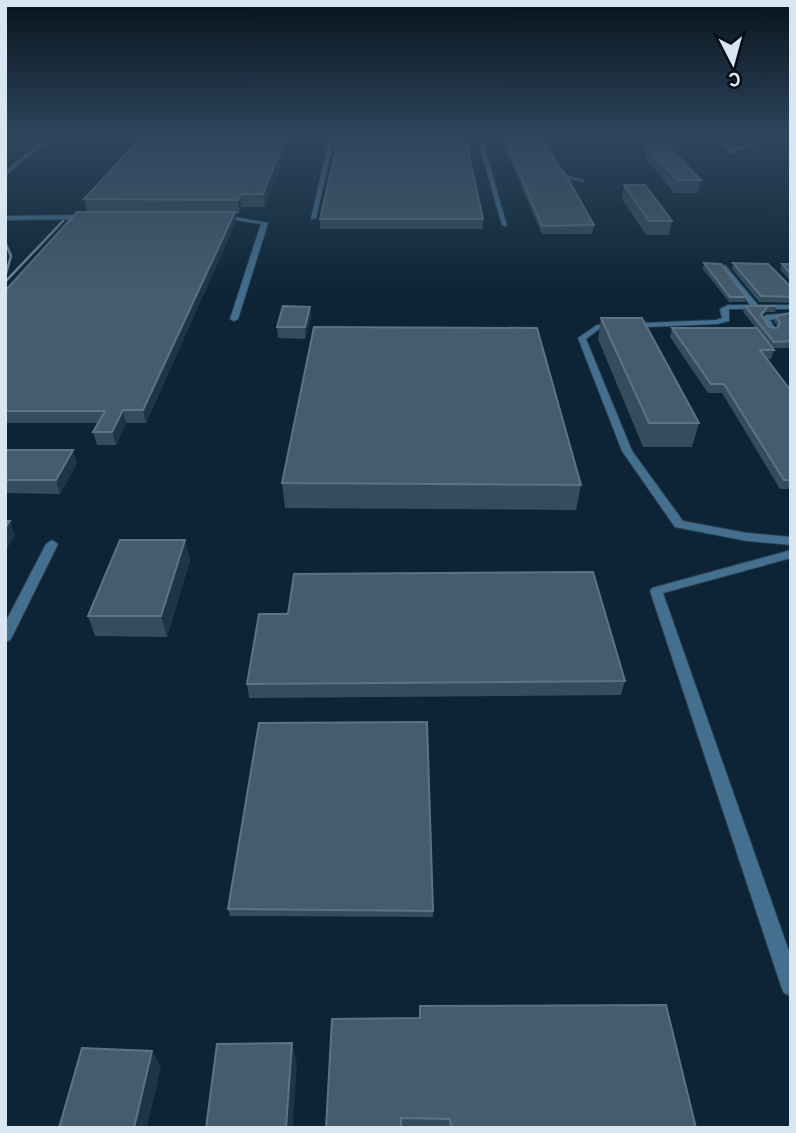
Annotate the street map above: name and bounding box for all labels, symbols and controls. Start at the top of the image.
north arrow [698,28,768,98]
text: С [727,65,742,90]

